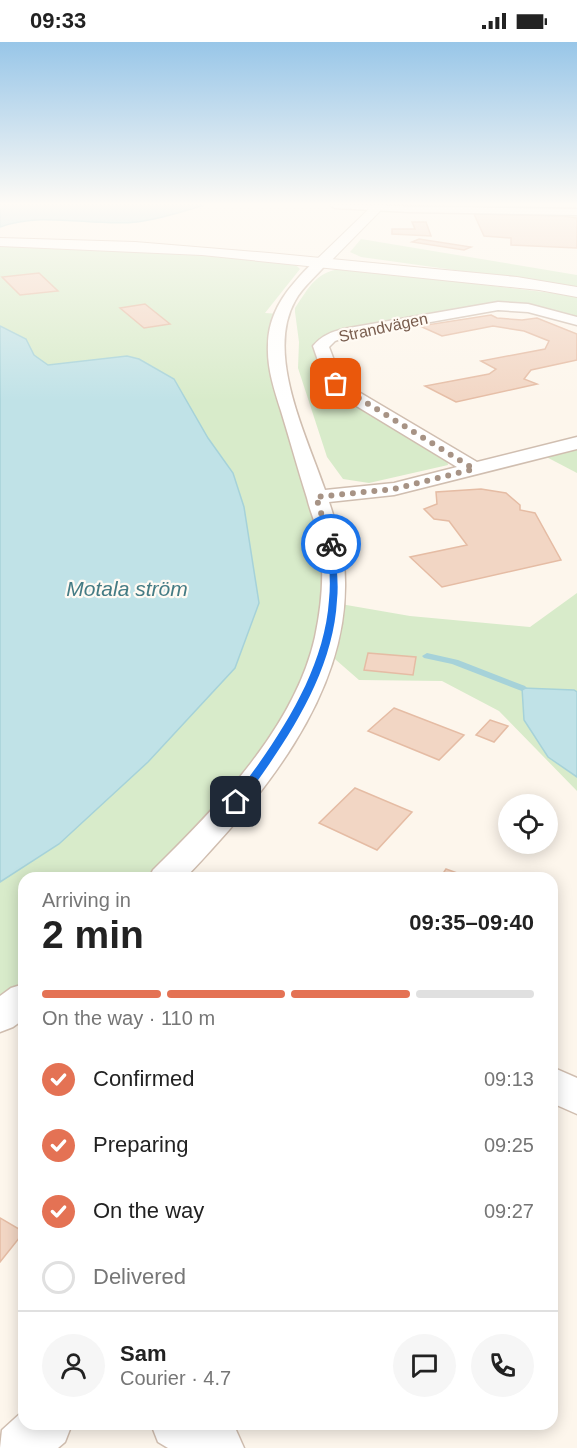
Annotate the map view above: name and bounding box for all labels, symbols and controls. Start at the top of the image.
text: 09:33 [30,8,86,33]
street label: Strandvägen [337,310,429,345]
pin [310,358,361,409]
icon: bag [319,367,352,400]
courier [301,514,361,574]
icon: bike [315,528,348,561]
water label: Motala ström [66,577,188,600]
pin [210,776,261,827]
icon: home [219,785,252,818]
map controls [498,794,558,854]
button: locate [498,794,558,854]
text: Arriving in [42,889,131,911]
text: 09:35–09:40 [409,910,534,935]
text: 2 min [42,913,144,956]
text: On the way · 110 m [42,1007,215,1029]
icon: check [42,1063,75,1096]
text: Confirmed [93,1066,194,1091]
text: 09:13 [484,1068,534,1090]
icon: check [42,1129,75,1162]
text: Preparing [93,1132,188,1157]
text: 09:25 [484,1134,534,1156]
icon: check [42,1195,75,1228]
text: On the way [93,1198,204,1223]
text: 09:27 [484,1200,534,1222]
text: Delivered [93,1264,186,1289]
button: person [42,1334,105,1397]
button: chat [393,1334,456,1397]
button: phone [471,1334,534,1397]
text: Sam [120,1341,166,1366]
text: Courier · 4.7 [120,1367,231,1389]

